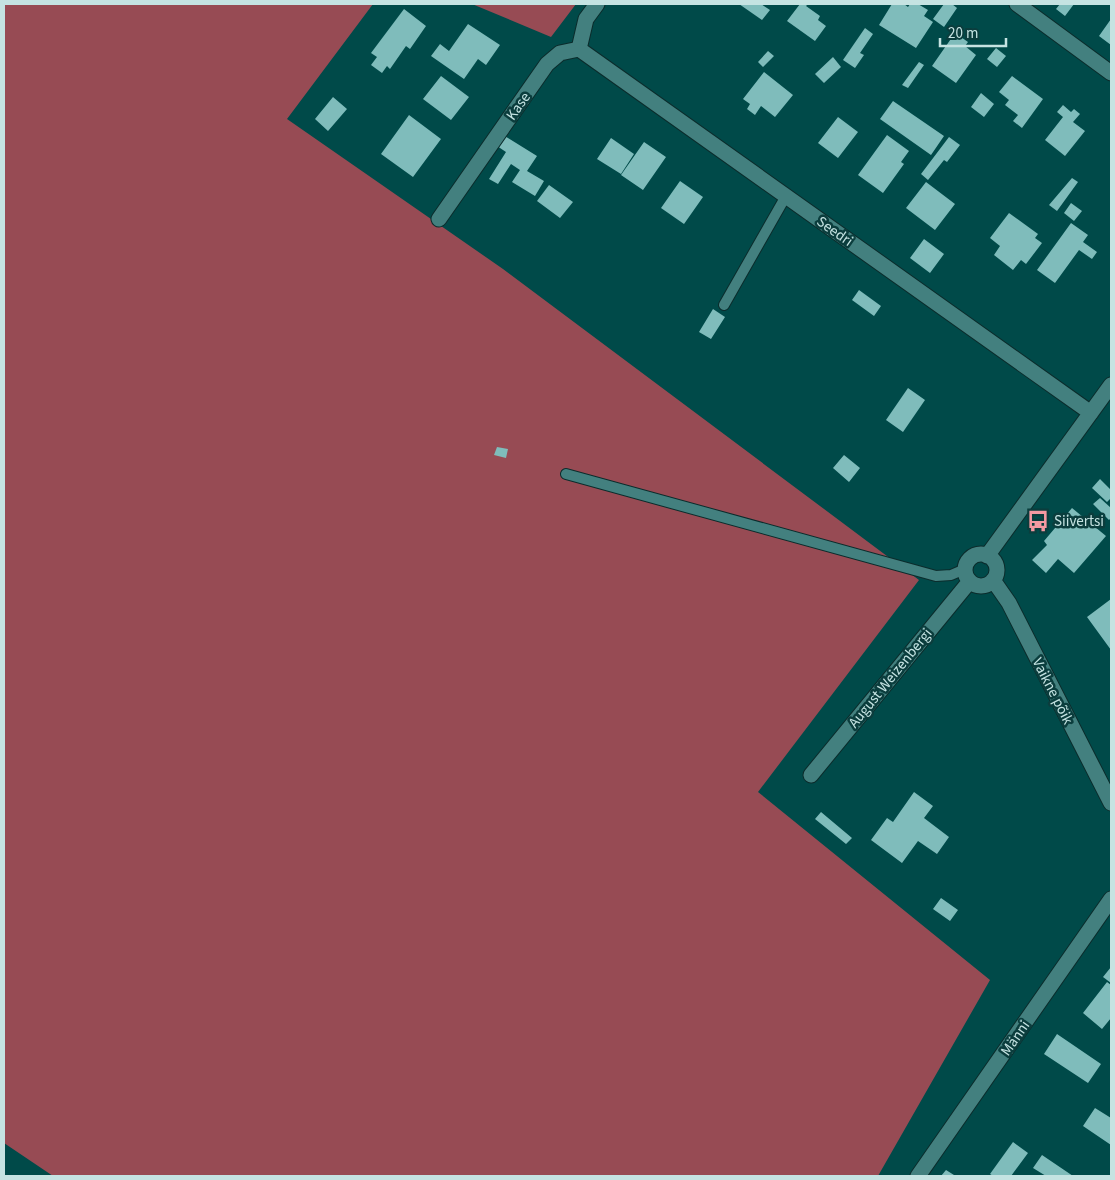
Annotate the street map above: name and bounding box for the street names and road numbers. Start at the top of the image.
street label: Kase [501,88,536,125]
street label: Seedri [812,211,857,252]
street label: August Weizenbergi [844,624,937,733]
street label: Vaikne põik [1027,654,1079,729]
street label: Männi [996,1016,1035,1060]

